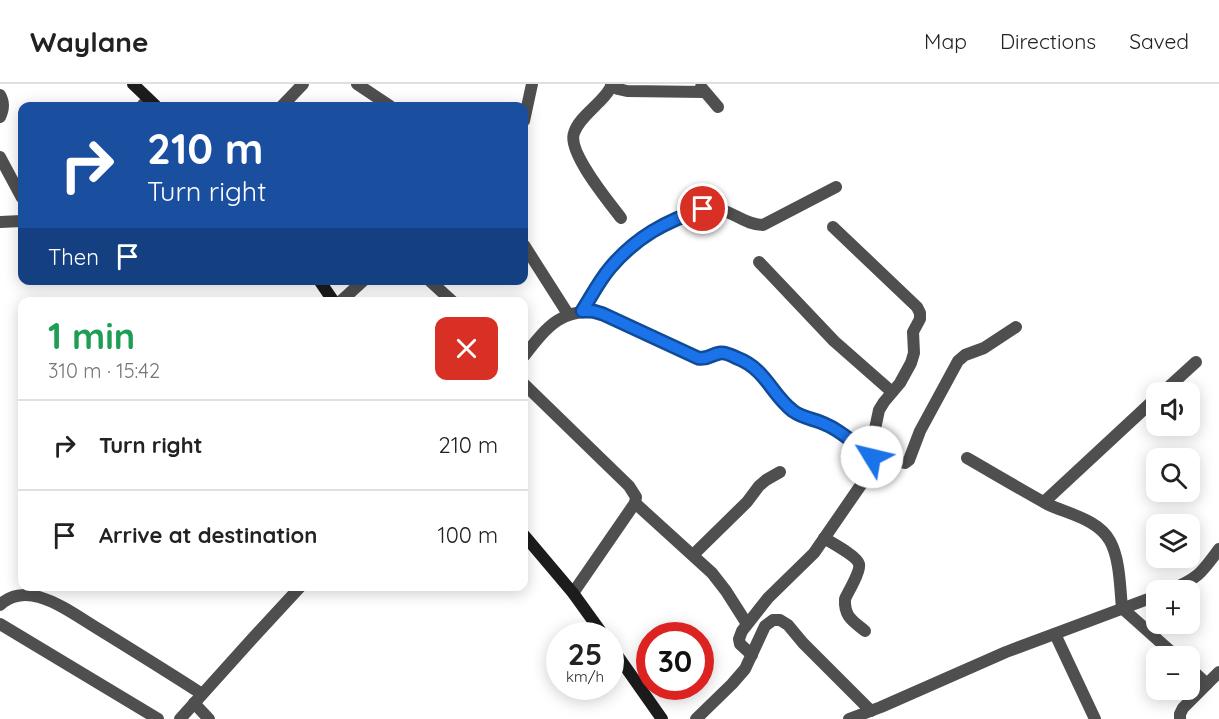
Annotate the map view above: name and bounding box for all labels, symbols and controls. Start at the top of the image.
text: Waylane [30,24,149,59]
text: Map [924,28,967,54]
text: Directions [1000,28,1096,54]
text: Saved [1129,28,1189,54]
text: 210 m [147,122,264,175]
icon: right [48,126,126,204]
text: Turn right [147,174,266,208]
pin [677,183,728,234]
icon: arrive [686,192,719,225]
icon: arrive [111,240,144,273]
text: Then [48,243,99,271]
text: 1 min [48,313,135,358]
button: close [435,317,498,380]
text: 310 m · 15:42 [48,358,160,383]
map controls [1146,382,1200,700]
button: sound [1146,382,1200,436]
position arrow [840,425,904,489]
icon: right [48,429,81,462]
text: Turn right [99,431,203,459]
text: 210 m [439,431,498,459]
button: search [1146,448,1200,502]
button: layers [1146,514,1200,568]
icon: arrive [48,519,81,552]
text: Arrive at destination [99,521,317,549]
text: 100 m [438,521,498,549]
button: + [1146,580,1200,634]
speed limit sign: 30 [636,622,714,700]
text: 25 [568,635,602,673]
button: − [1146,646,1200,700]
text: km/h [566,667,604,686]

